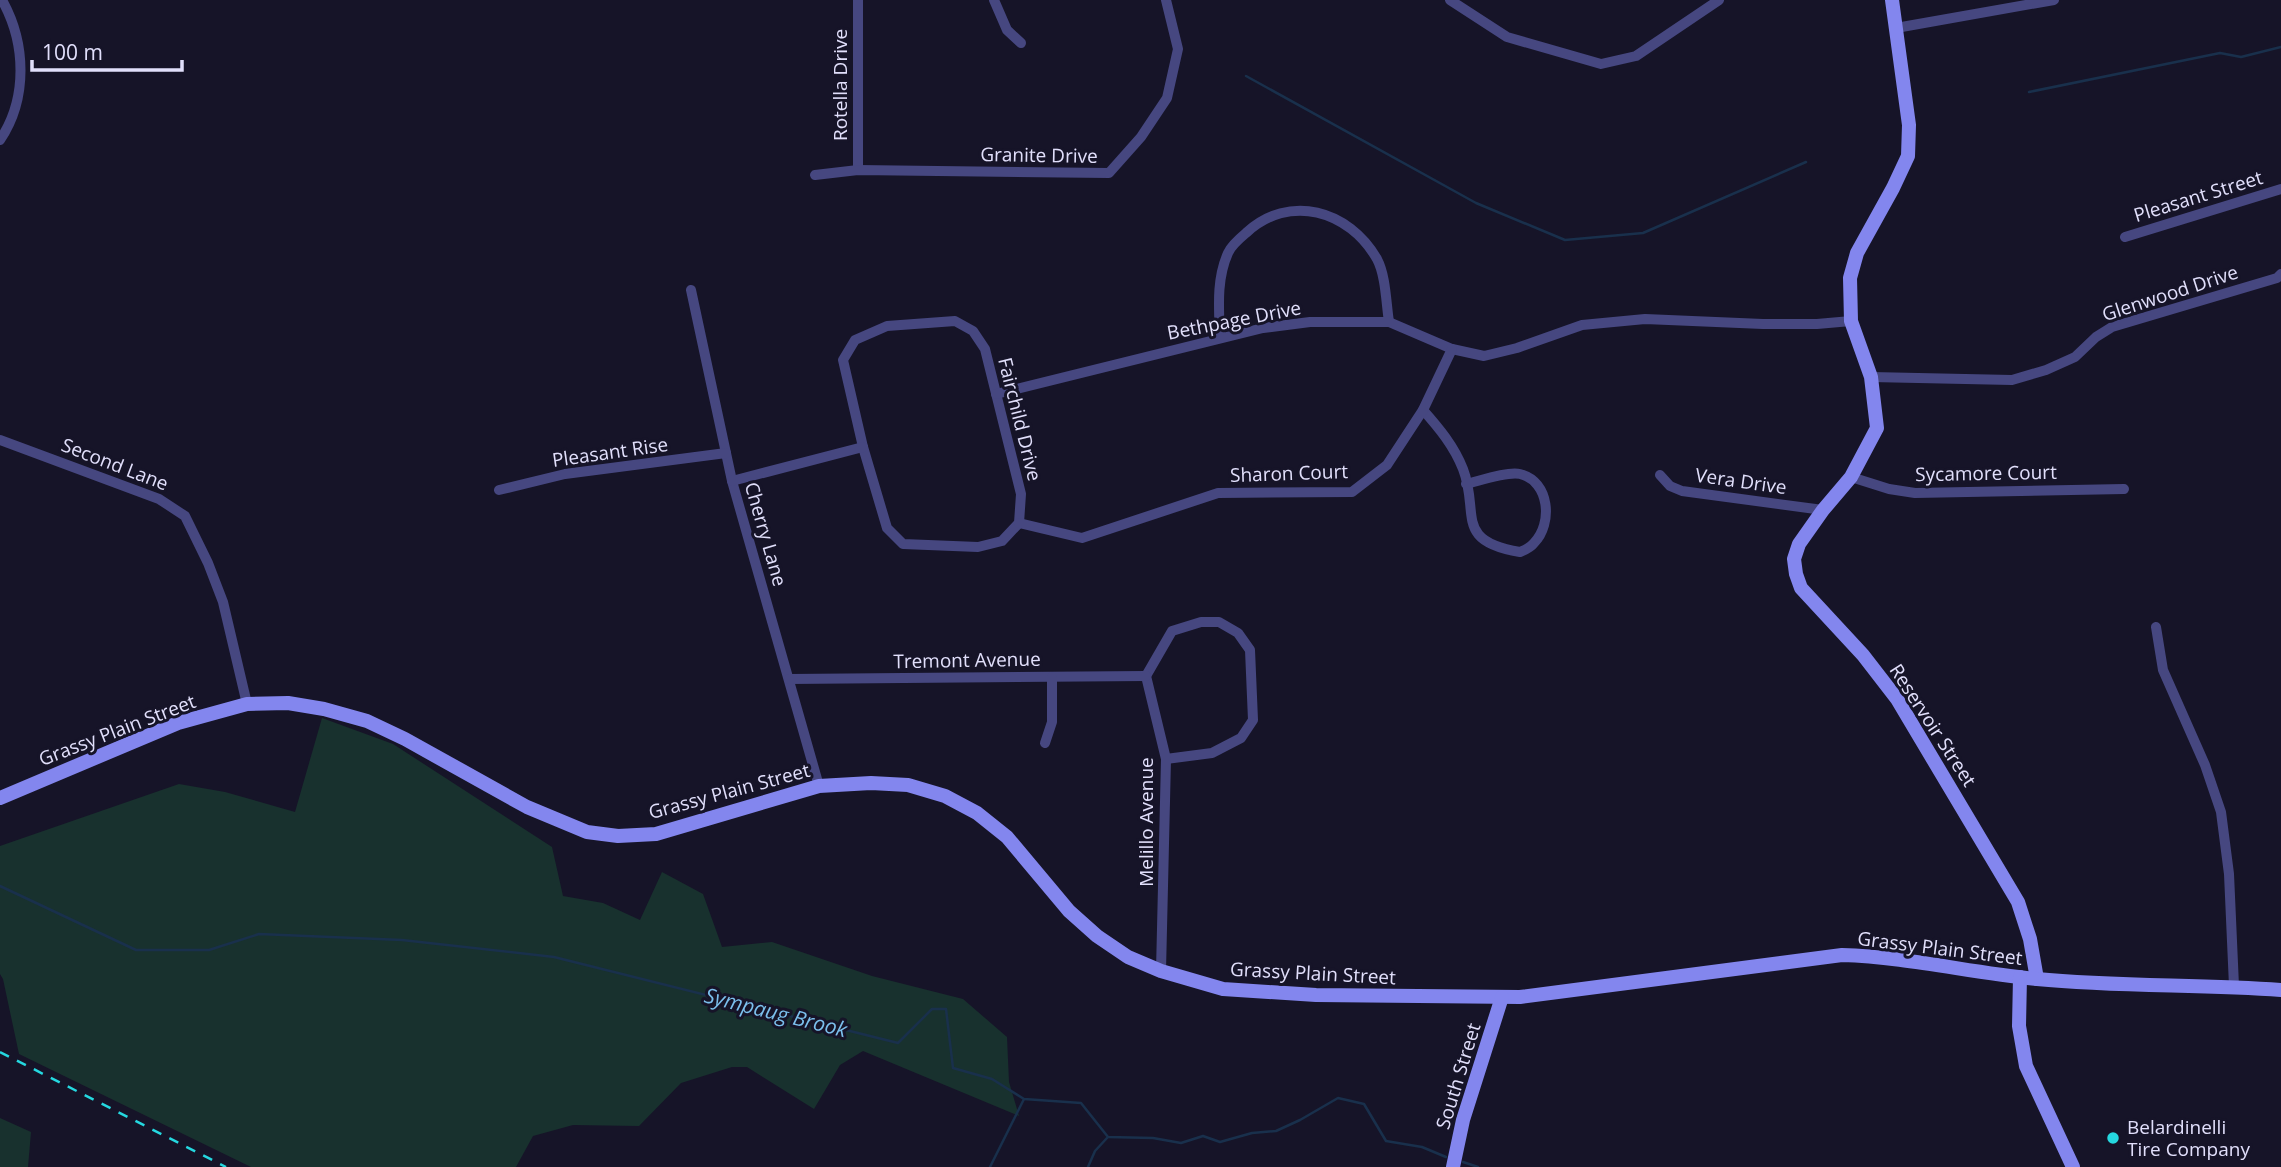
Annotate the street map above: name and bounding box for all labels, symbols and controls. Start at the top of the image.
scale bar [32,28,182,72]
street label: Rotella Drive [827,29,853,141]
text: 100 m [42,38,103,66]
street label: Granite Drive [980,141,1098,169]
street label: Pleasant Street [2130,164,2266,228]
street label: Glenwood Drive [2099,259,2241,327]
street label: Bethpage Drive [1165,294,1303,346]
street label: Fairchild Drive [992,355,1048,483]
street label: Pleasant Rise [550,431,670,473]
street label: Second Lane [58,432,172,496]
street label: Sharon Court [1230,458,1349,488]
street label: Sycamore Court [1915,459,2057,487]
street label: Vera Drive [1694,462,1788,500]
street label: Cherry Lane [739,479,793,589]
street label: Tremont Avenue [893,646,1041,674]
street label: Reservoir Street [1884,659,1983,792]
street label: Grassy Plain Street [35,688,199,772]
street label: Grassy Plain Street [645,757,813,825]
street label: Melillo Avenue [1133,757,1159,887]
street label: Grassy Plain Street [1856,925,2024,971]
street label: Grassy Plain Street [1229,956,1397,990]
water label: Sympaug Brook [702,981,851,1043]
street label: South Street [1429,1019,1487,1132]
place label: Belardinelli Tire Company [2127,1114,2250,1162]
marker: Belardinelli Tire Company [2105,1130,2121,1146]

